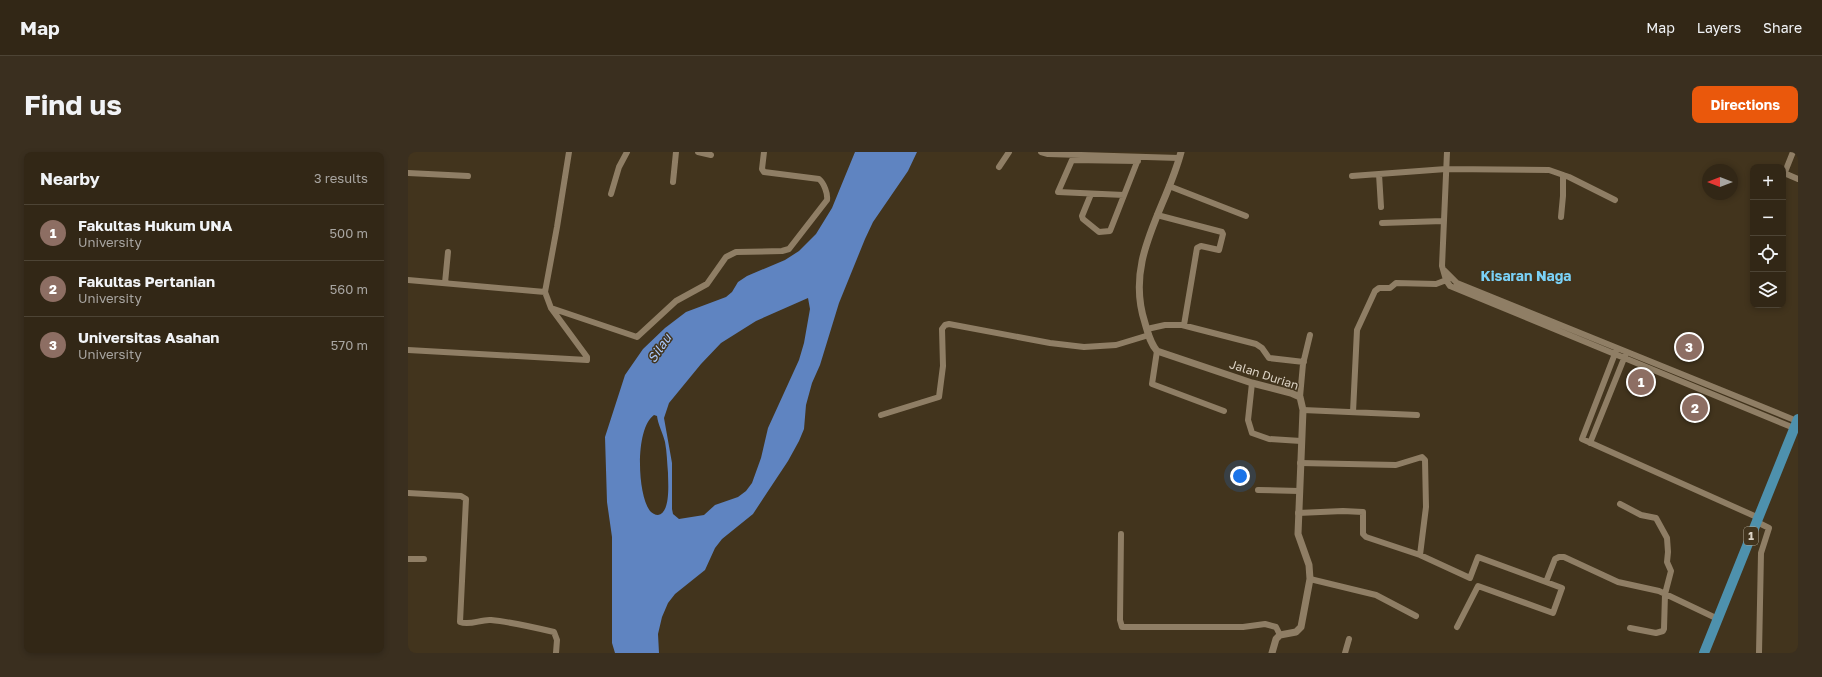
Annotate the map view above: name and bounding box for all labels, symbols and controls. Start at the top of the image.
text: Map [20,16,60,39]
text: Map [1646,19,1675,36]
text: Layers [1697,19,1741,36]
text: Share [1763,19,1802,36]
button: Directions [1692,86,1798,123]
text: Find us [24,88,122,121]
north arrow [1702,164,1738,200]
map controls [1750,164,1786,308]
button: + [1750,164,1786,200]
text: Nearby [40,168,100,189]
text: 3 results [314,170,368,186]
button: − [1750,200,1786,236]
text: Fakultas Hukum UNA [78,216,232,234]
text: 1 [50,225,56,241]
text: 500 m [330,225,368,241]
text: University [78,234,142,250]
button: locate [1750,236,1786,272]
district label: Kisaran Naga [1481,267,1571,284]
text: Fakultas Pertanian [78,272,215,290]
button: layers [1750,272,1786,308]
text: 2 [49,281,57,297]
text: 560 m [330,281,368,297]
text: University [78,290,142,306]
text: Universitas Asahan [78,328,219,346]
water label: Silau [644,330,675,365]
pin: 3 [1676,332,1702,362]
text: 3 [49,337,57,353]
text: 570 m [331,337,368,353]
text: University [78,346,142,362]
street label: Jalan Durian [1228,356,1301,393]
pin: 1 [1628,367,1654,397]
pin: 2 [1682,393,1708,423]
your location [1230,466,1250,486]
road number: 1 [1744,527,1758,545]

